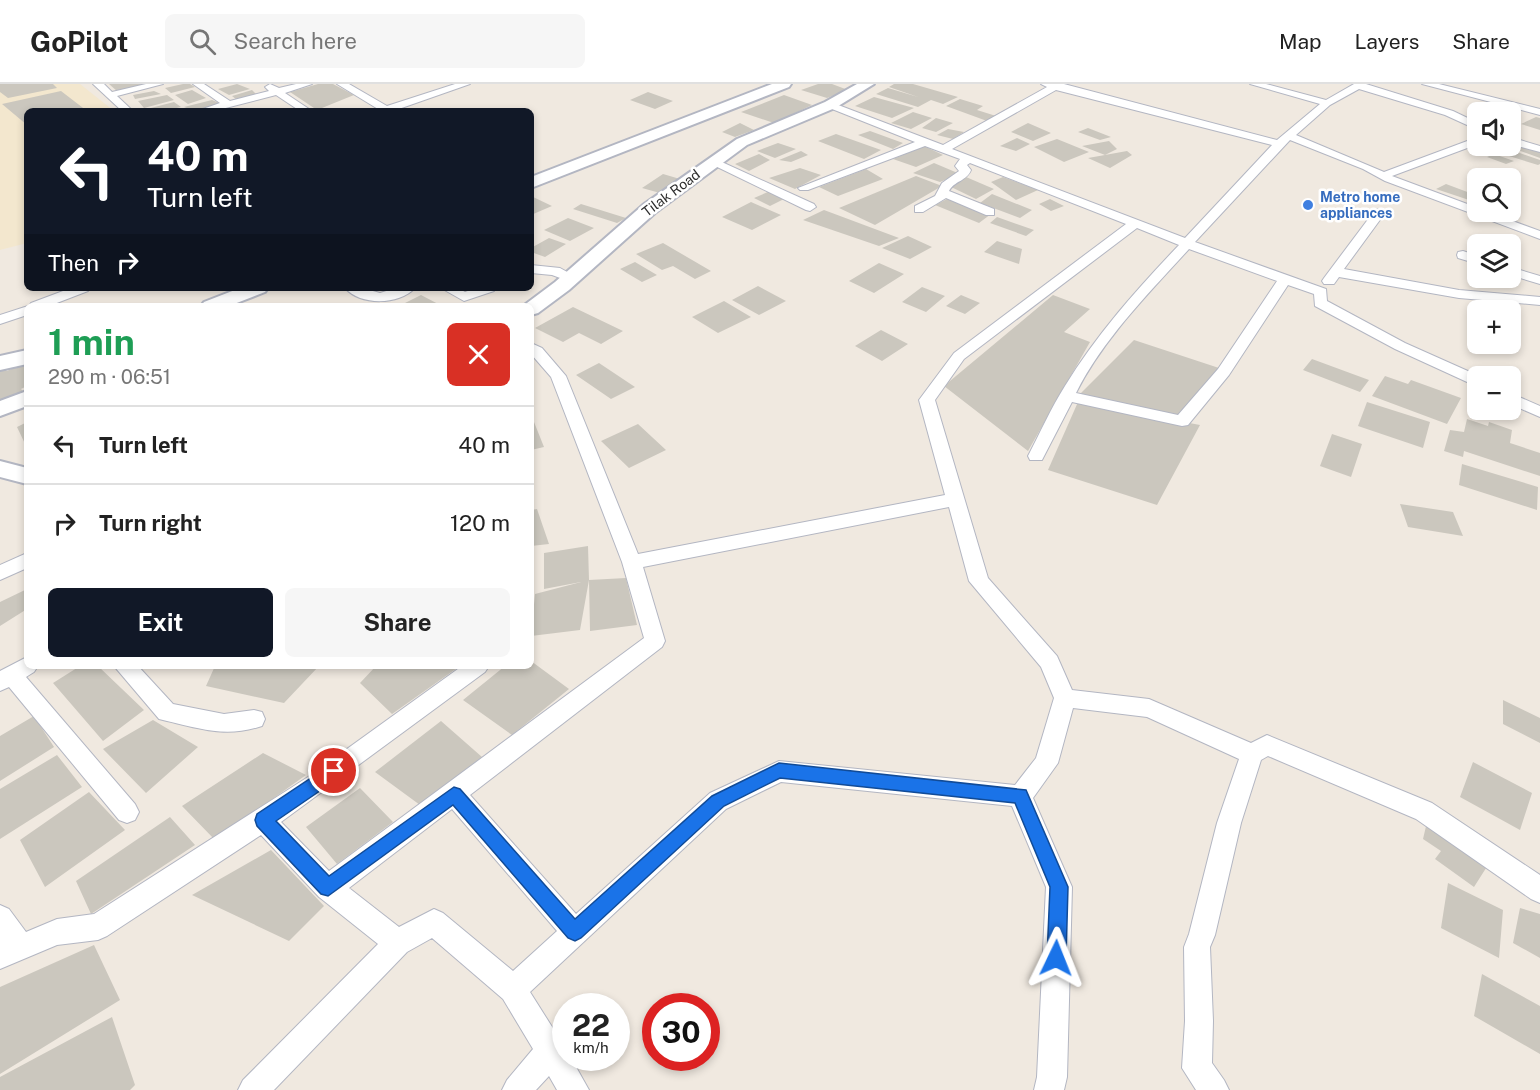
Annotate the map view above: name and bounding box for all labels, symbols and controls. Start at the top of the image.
search box [165,14,585,68]
text: GoPilot [30,25,129,58]
icon: search [186,25,219,58]
text: Search here [234,28,357,54]
text: Map [1279,29,1322,54]
text: Layers [1355,29,1419,54]
text: Share [1452,29,1510,54]
map controls [1467,102,1521,420]
button: sound [1467,102,1521,156]
text: 40 m [147,131,249,180]
icon: left [48,132,126,210]
street label: Tilak Road [639,166,703,220]
button: search [1467,168,1521,222]
text: Turn left [147,181,253,213]
place label: Metro home appliances [1320,189,1400,221]
marker: Metro home appliances [1301,198,1315,212]
button: layers [1467,234,1521,288]
icon: right [111,246,144,279]
text: Then [48,250,99,276]
button: + [1467,300,1521,354]
text: 1 min [48,321,135,363]
button: close [447,323,510,386]
text: 290 m · 06:51 [48,365,171,389]
button: − [1467,366,1521,420]
icon: left [48,429,81,462]
text: Turn left [99,432,188,458]
text: 40 m [458,432,510,458]
icon: right [48,507,81,540]
text: Turn right [99,510,202,536]
text: 120 m [450,510,510,536]
button: Exit [48,588,273,657]
button: Share [285,588,510,657]
pin [308,745,359,796]
icon: arrive [317,754,350,787]
position arrow [1024,926,1088,990]
speed limit sign: 30 [642,993,720,1071]
text: 22 [572,1007,610,1043]
text: km/h [573,1039,609,1056]

